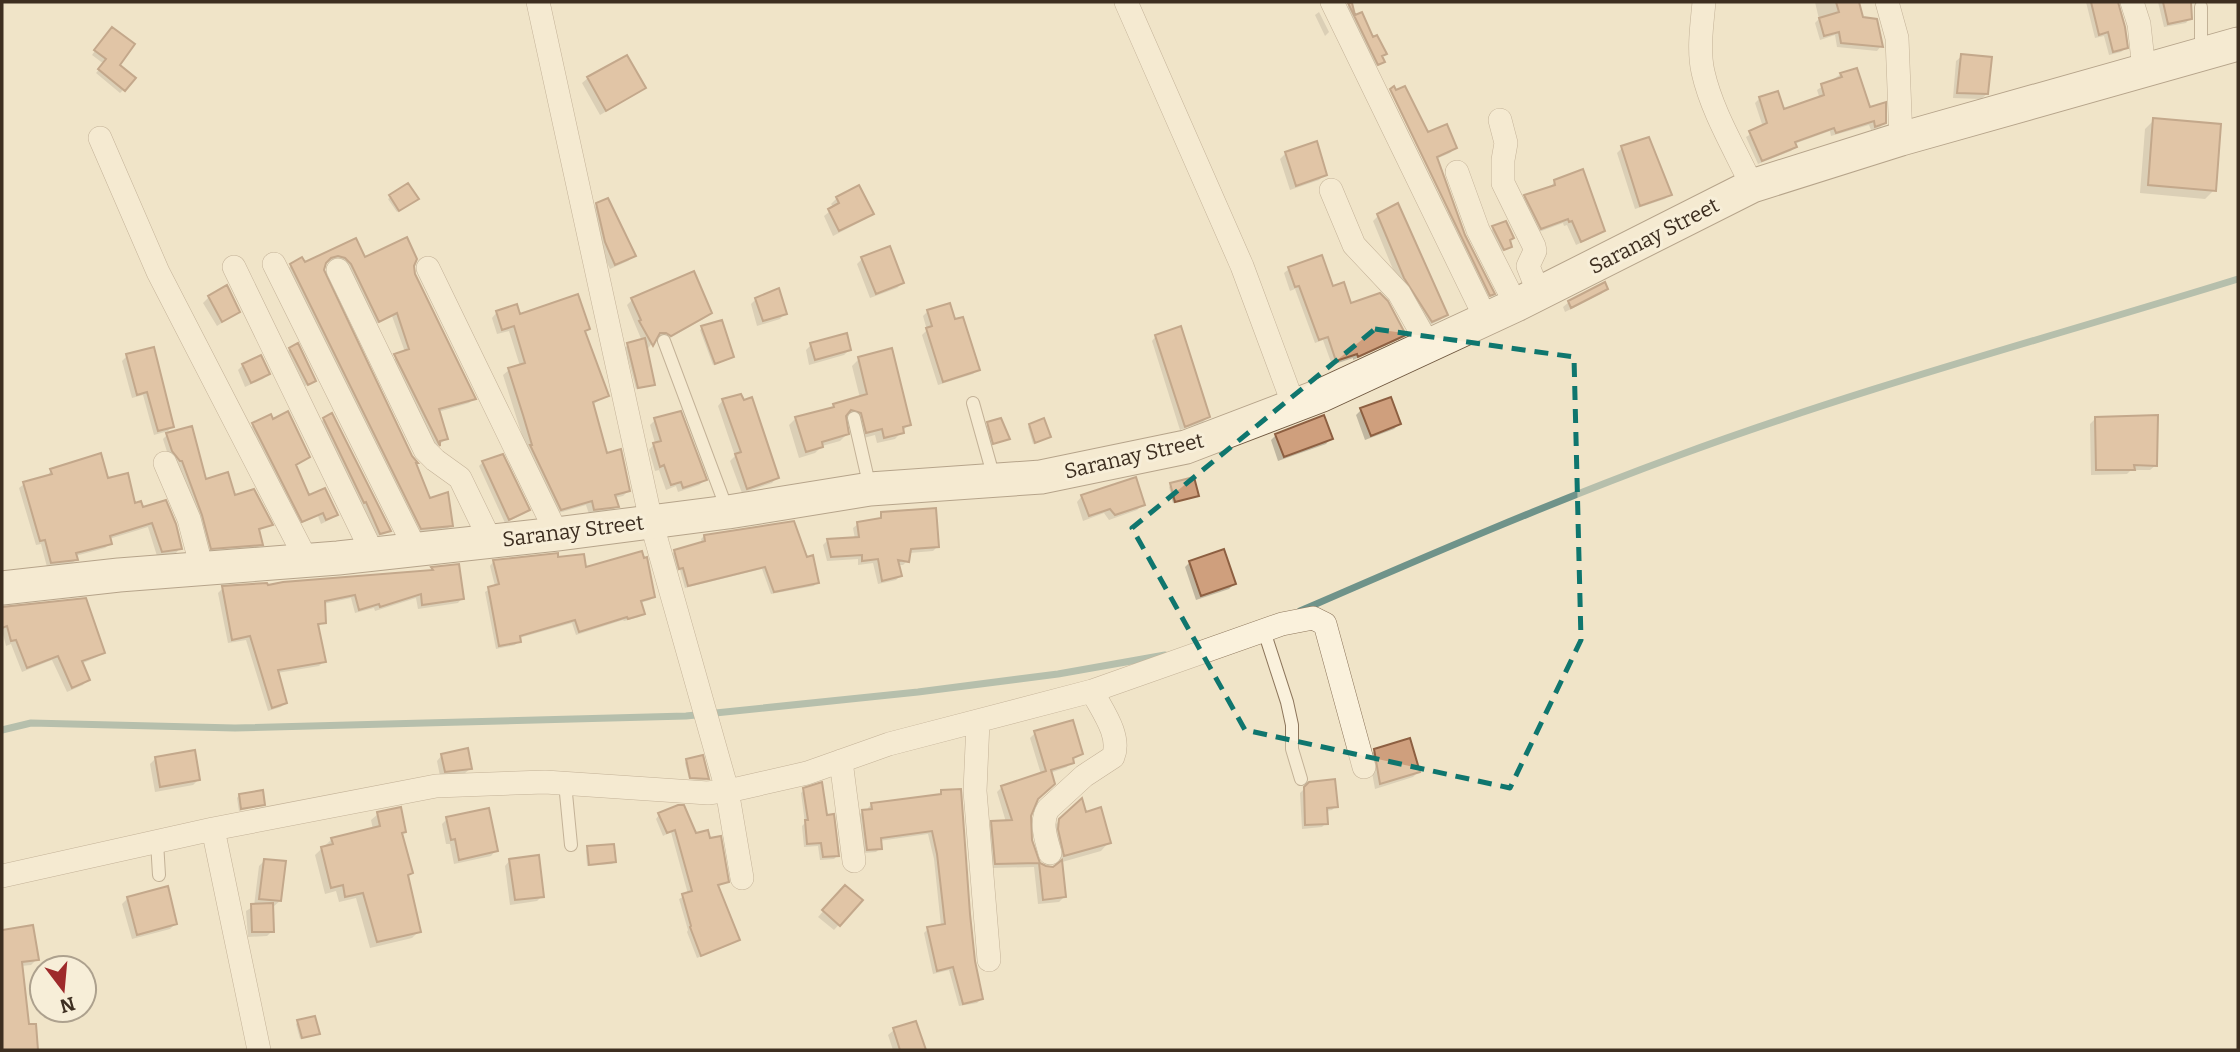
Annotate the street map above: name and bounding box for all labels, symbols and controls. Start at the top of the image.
street label: Saranay Street [1585,192,1724,280]
street label: Saranay Street [1062,427,1207,485]
street label: Saranay Street [501,509,646,553]
north arrow [28,954,98,1024]
text: N [57,992,78,1018]

